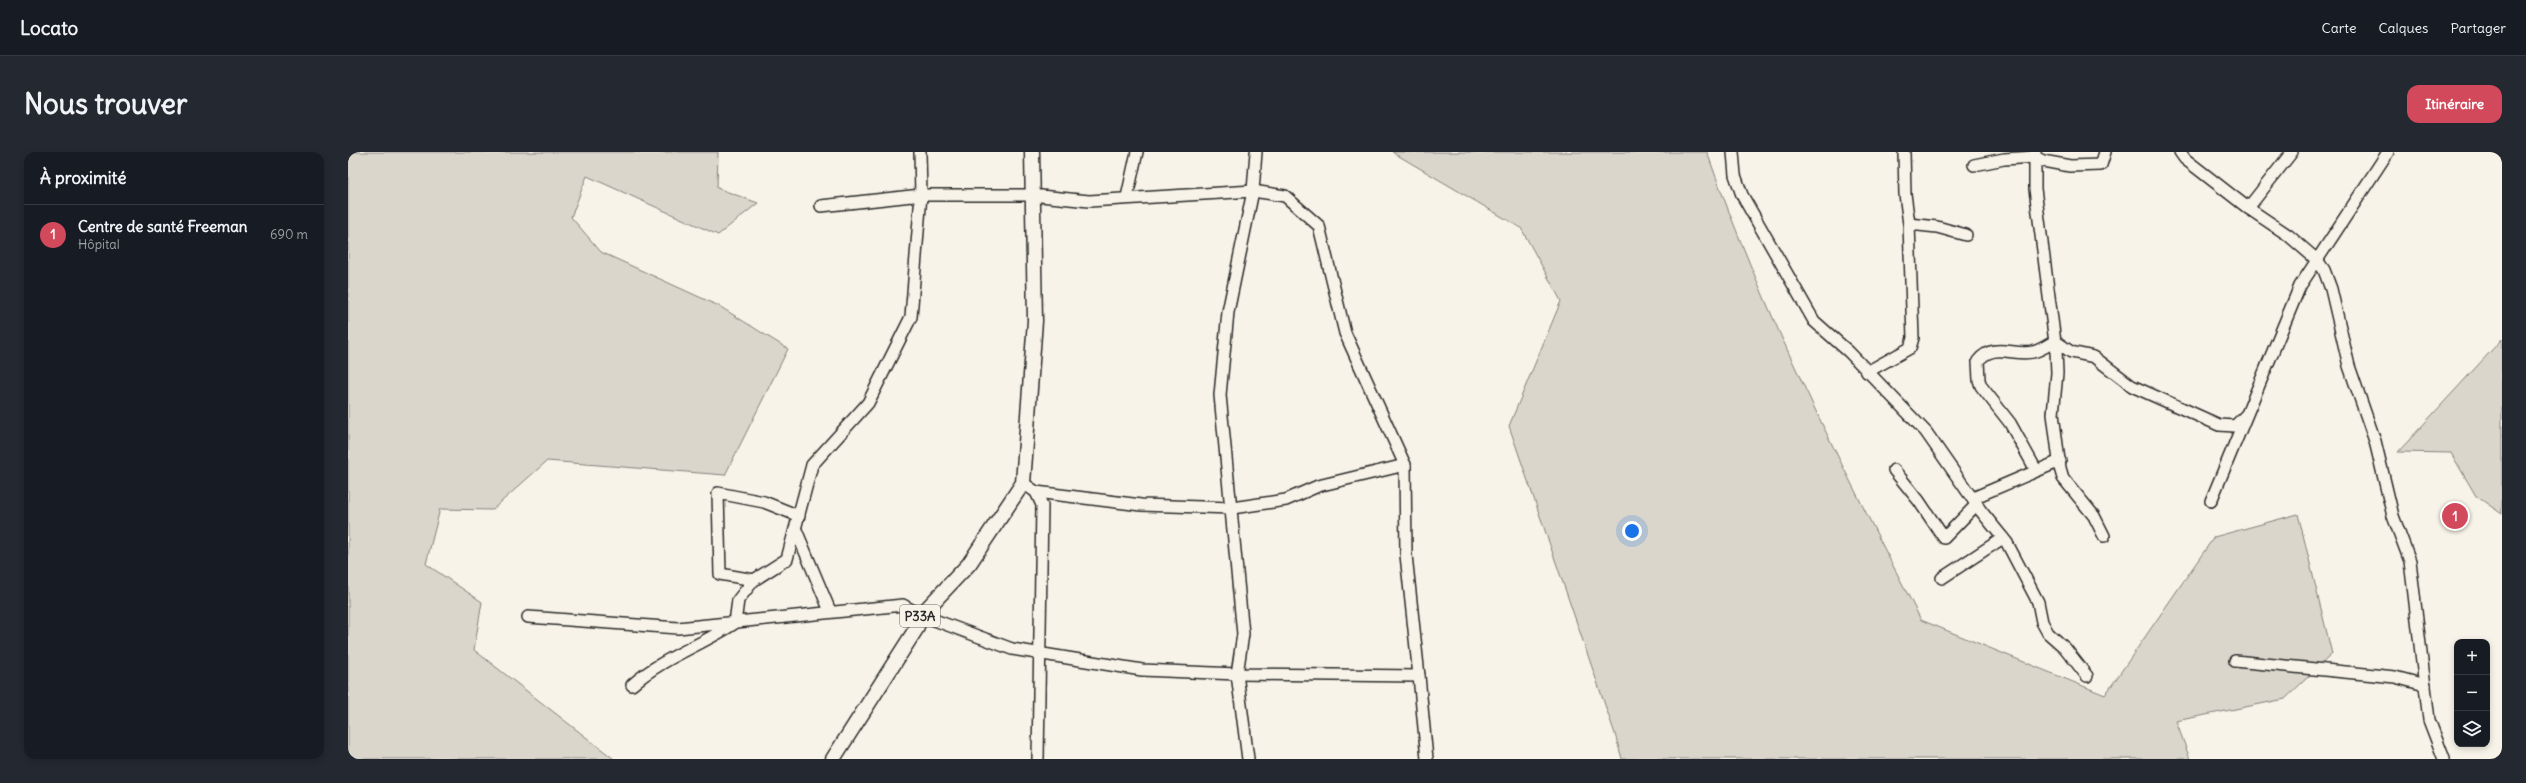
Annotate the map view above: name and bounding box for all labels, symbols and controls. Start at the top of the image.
text: Locato [20,16,78,40]
text: Carte [2322,19,2356,37]
text: Calques [2378,19,2428,37]
text: Partager [2450,19,2506,37]
button: Itinéraire [2407,85,2502,123]
text: Nous trouver [24,86,187,122]
text: À proximité [40,167,126,189]
text: Centre de santé Freeman [78,217,248,236]
text: 1 [50,226,56,243]
text: 690 m [270,226,308,243]
text: Hôpital [78,236,120,253]
pin: 1 [2442,501,2468,531]
your location [1622,521,1642,541]
road number: P33A [900,605,940,627]
map controls [2454,639,2490,747]
button: + [2454,639,2490,675]
button: − [2454,675,2490,711]
button: layers [2454,711,2490,747]

